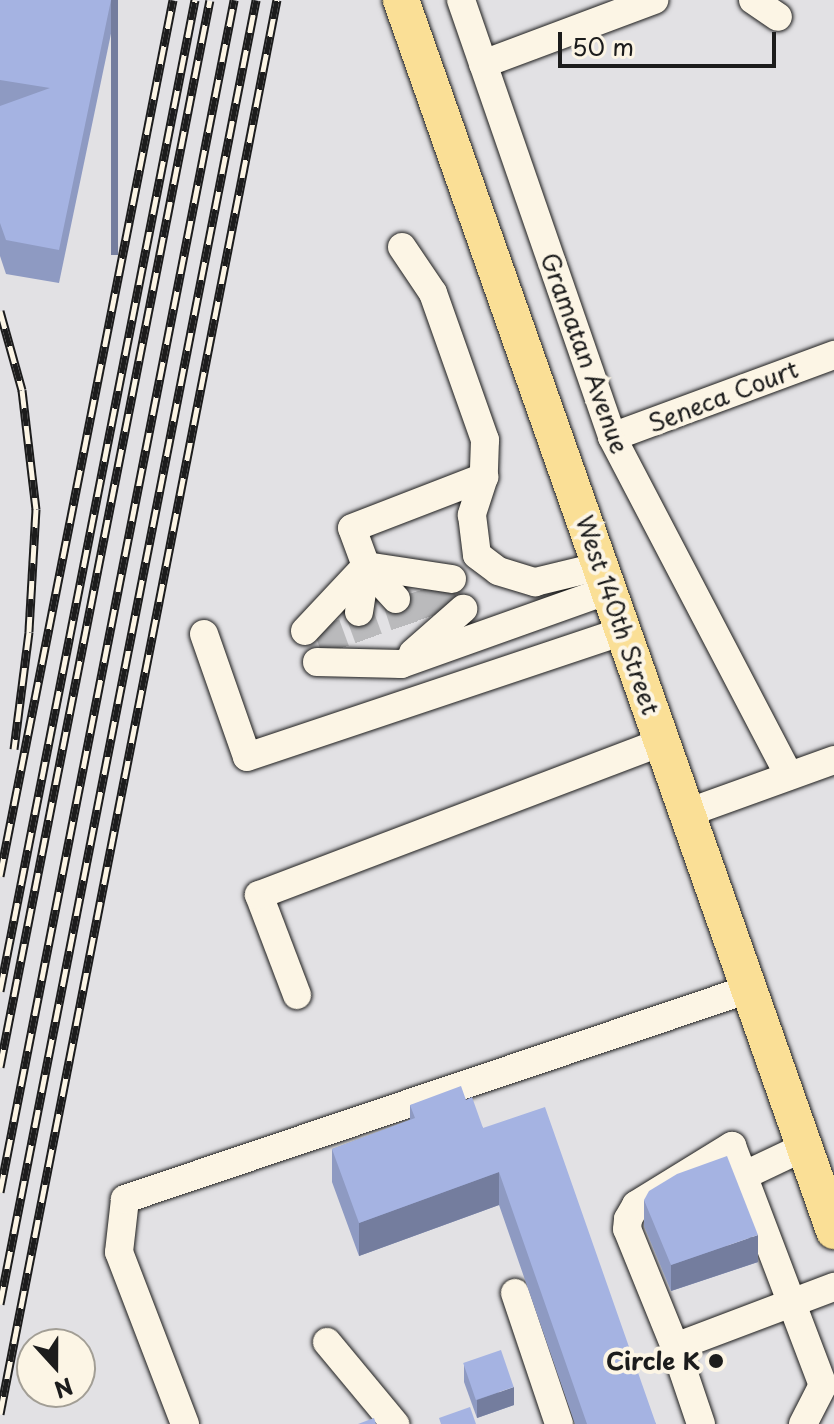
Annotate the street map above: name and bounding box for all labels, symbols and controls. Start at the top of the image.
scale bar [562,16,780,66]
text: 50 m [572,28,634,64]
street label: Gramatan Avenue [535,249,635,457]
street label: Seneca Court [644,354,802,438]
street label: West 140th Street [570,511,666,719]
north arrow [16,1328,96,1408]
place label: Circle K [604,1347,700,1375]
marker: Circle K [707,1352,725,1370]
text: N [50,1370,78,1408]

